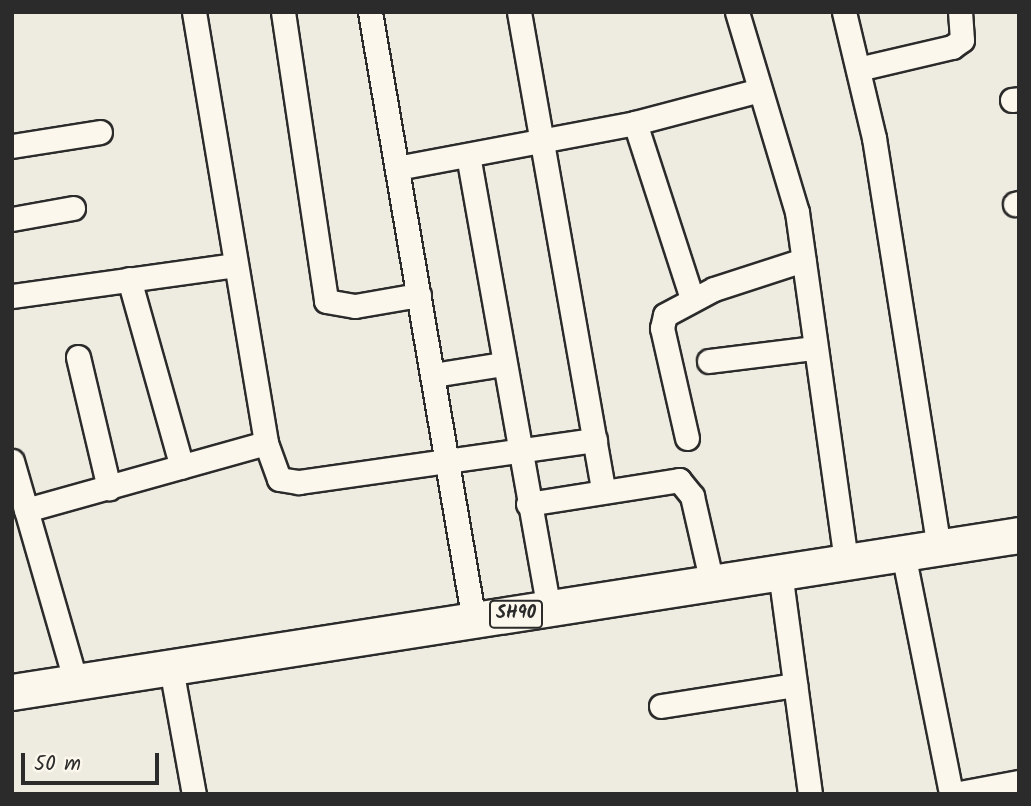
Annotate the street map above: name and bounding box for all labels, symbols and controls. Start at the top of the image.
road number: SH90 [488,600,544,628]
scale bar [24,740,163,784]
text: 50 m [34,748,81,781]

